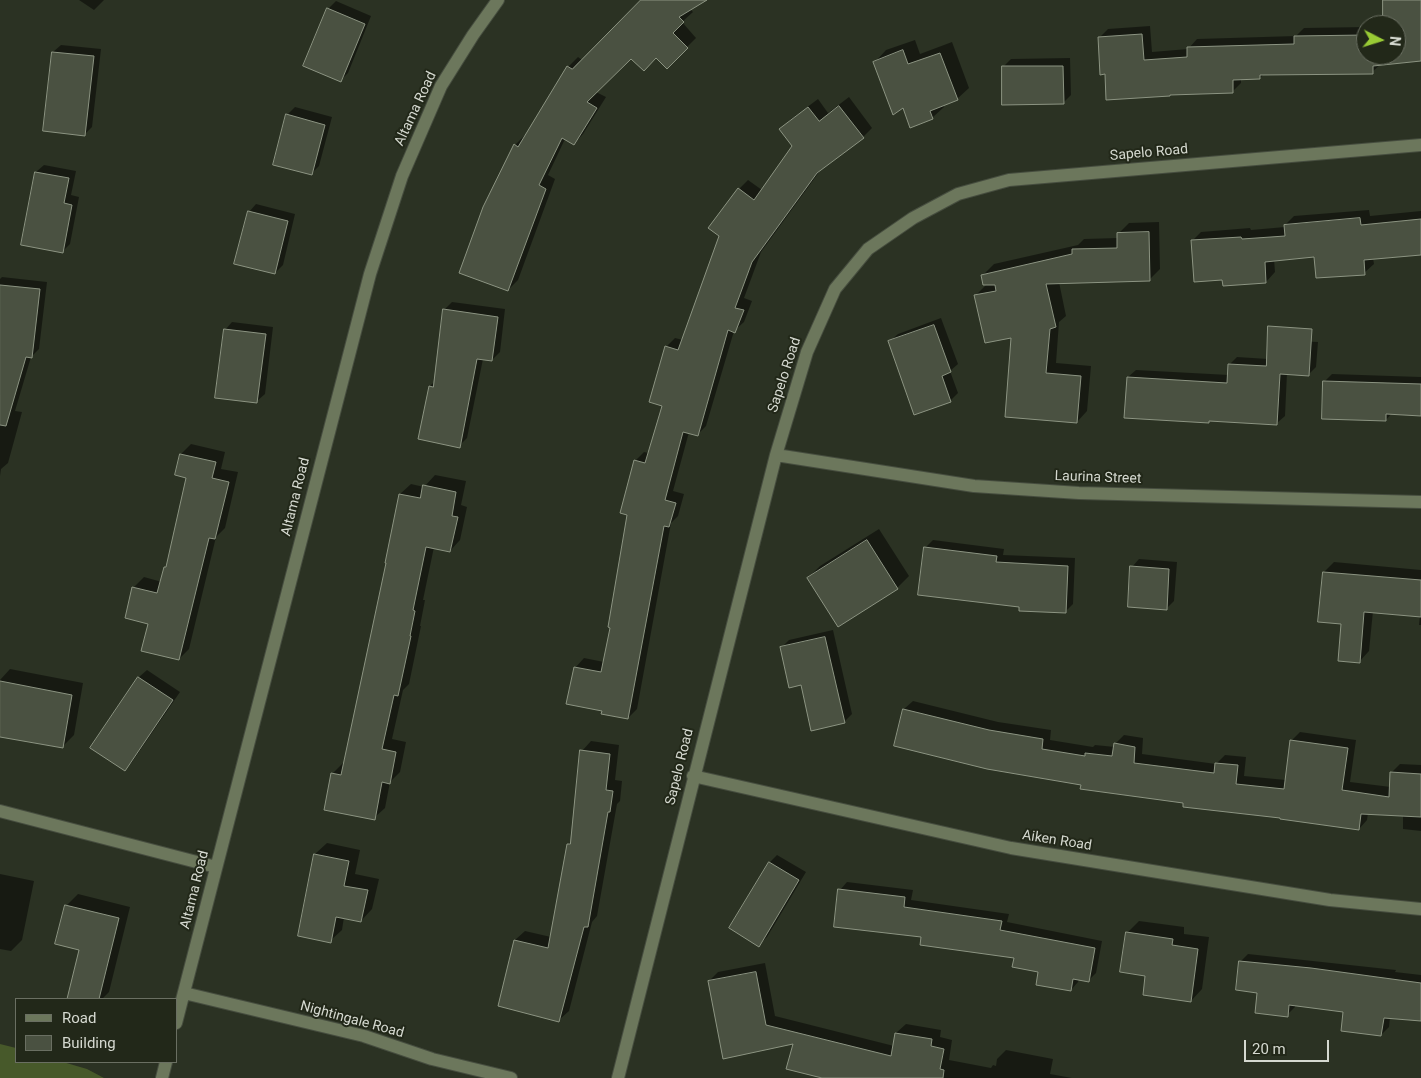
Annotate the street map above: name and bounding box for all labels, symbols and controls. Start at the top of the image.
north arrow [1356,15,1406,65]
text: N [1387,36,1403,47]
street label: Altama Road [391,69,441,149]
street label: Sapelo Road [1109,141,1189,165]
street label: Sapelo Road [765,335,805,415]
street label: Altama Road [278,456,314,538]
street label: Laurina Street [1054,468,1142,488]
street label: Sapelo Road [662,727,698,807]
street label: Aiken Road [1021,827,1093,855]
street label: Altama Road [177,849,213,931]
legend [15,998,178,1063]
street label: Nightingale Road [298,998,406,1042]
text: Road [62,1009,96,1027]
scale bar [1246,1030,1331,1062]
text: Building [62,1034,116,1052]
text: 20 m [1252,1040,1286,1058]

